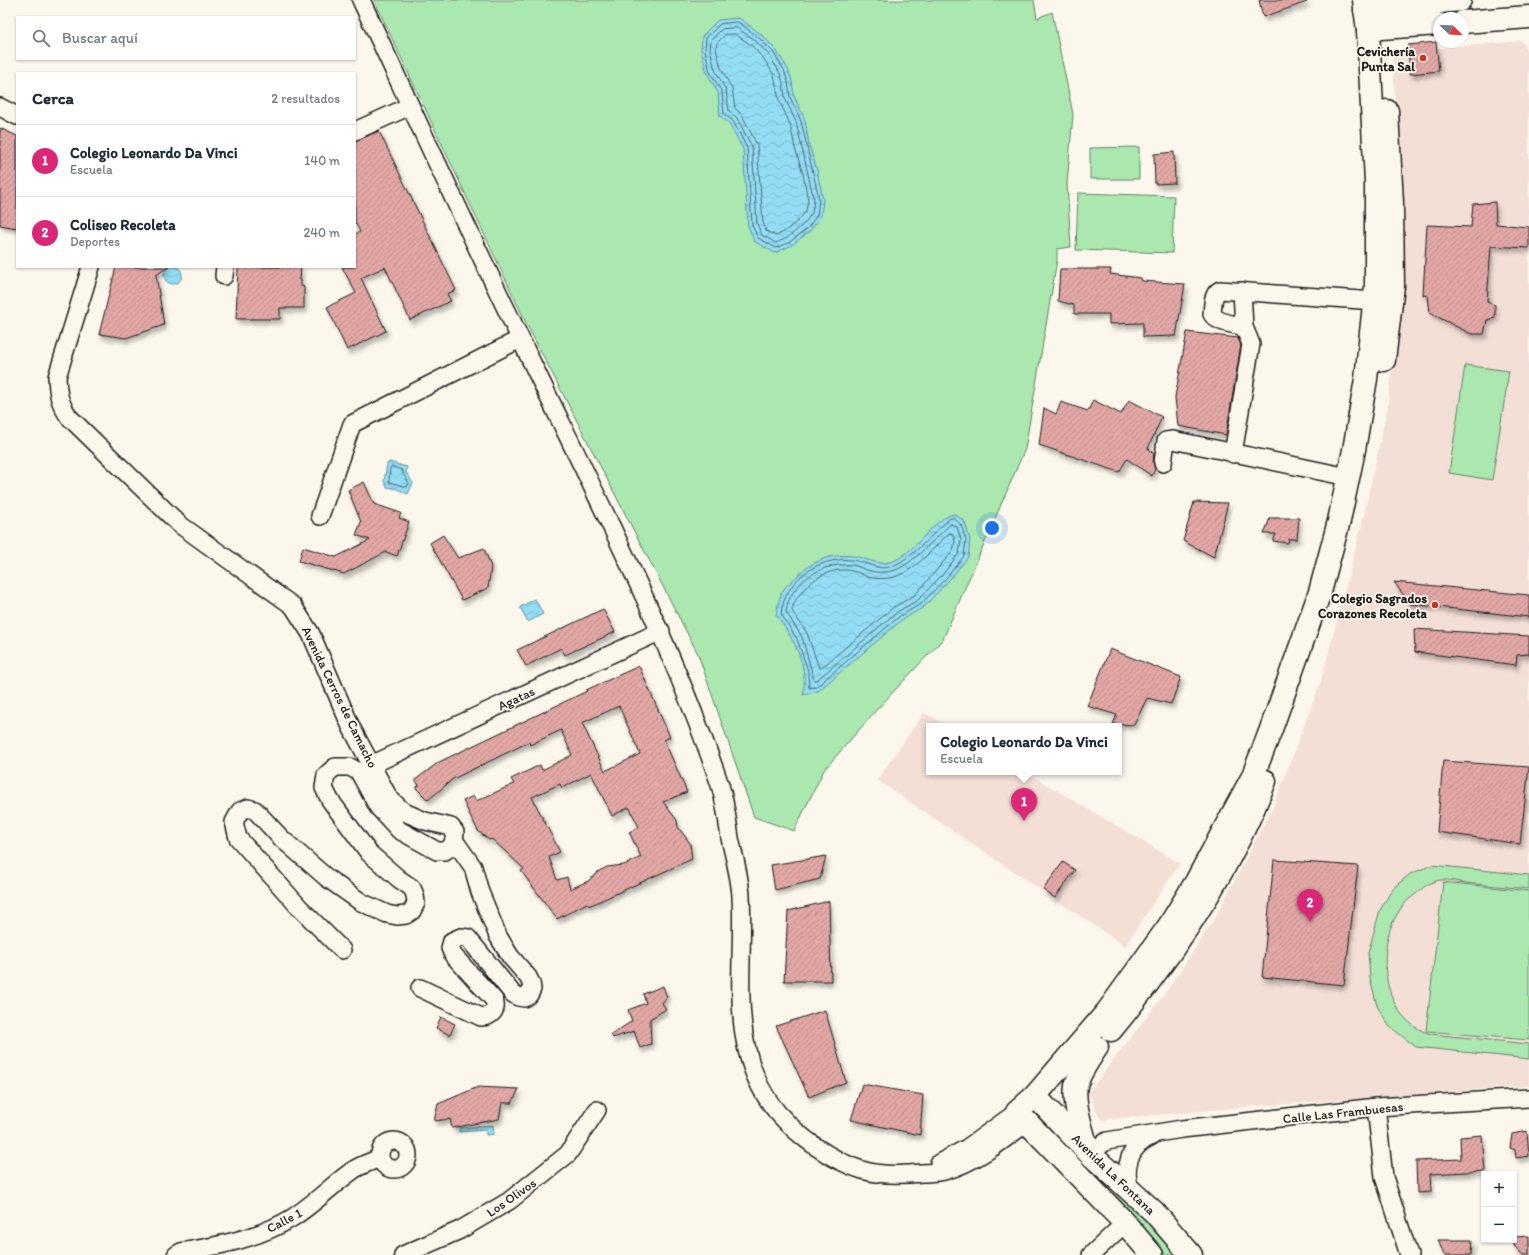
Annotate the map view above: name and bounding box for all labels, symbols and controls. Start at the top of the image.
north arrow [1433,12,1469,48]
search box [16,16,356,60]
icon: search [30,27,52,49]
text: Buscar aquí [62,29,138,47]
place label: Cevichería Punta Sal [1357,44,1415,74]
marker: Cevichería Punta Sal [1418,53,1428,63]
text: Cerca [32,88,74,108]
text: 2 resultados [271,91,340,106]
text: Colegio Leonardo Da Vinci [70,144,238,162]
text: 1 [42,153,48,168]
text: 140 m [304,153,340,168]
text: Escuela [70,162,113,177]
text: Coliseo Recoleta [70,216,176,234]
text: 2 [42,225,48,240]
text: 240 m [303,225,340,240]
text: Deportes [70,234,120,249]
your location [982,518,1002,538]
place label: Colegio Sagrados Corazones Recoleta [1318,591,1428,621]
marker: Colegio Sagrados Corazones Recoleta [1430,600,1440,610]
street label: Avenida Cerros de Camacho [299,624,381,771]
street label: Agatas [495,683,537,713]
popup [926,723,1122,775]
text: Colegio Leonardo Da Vinci [940,733,1108,751]
text: Escuela [940,751,983,766]
pin: 1 [1011,788,1037,821]
pin: 2 [1297,889,1323,922]
street label: Calle Las Frambuesas [1282,1099,1404,1126]
street label: Avenida La Fontana [1069,1131,1159,1218]
map controls [1481,1171,1517,1243]
button: + [1481,1171,1517,1207]
street label: Los Olivos [484,1175,539,1220]
street label: Calle 1 [264,1205,304,1236]
button: − [1481,1207,1517,1243]

